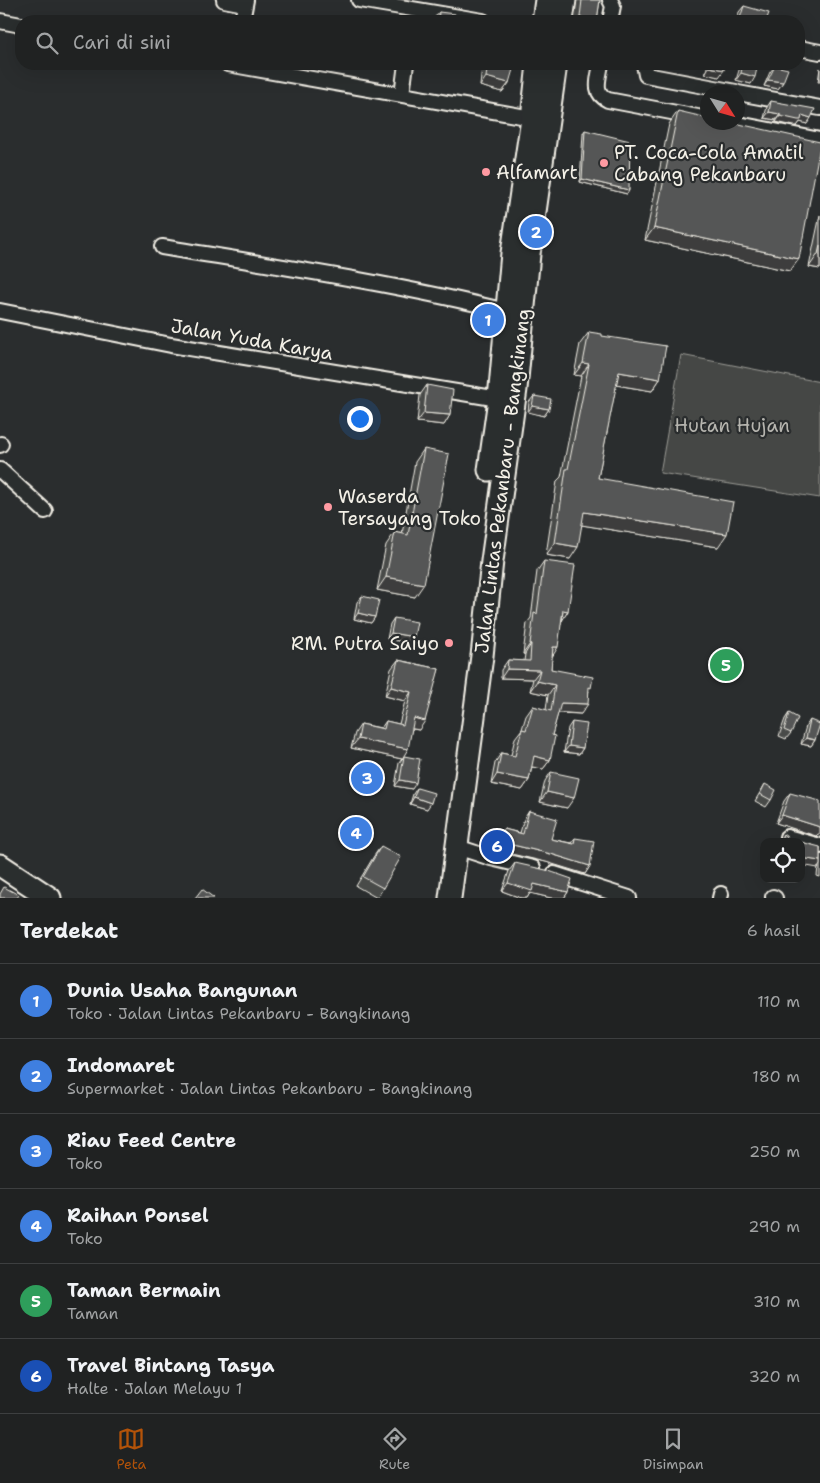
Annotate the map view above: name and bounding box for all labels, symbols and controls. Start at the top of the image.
search box [15,15,805,70]
icon: search [33,29,61,57]
text: Cari di sini [73,30,171,55]
north arrow [700,85,745,130]
place label: PT. Coca-Cola Amatil Cabang Pekanbaru [614,140,804,187]
marker: PT. Coca-Cola Amatil Cabang Pekanbaru [598,157,610,169]
place label: Alfamart [496,160,578,185]
marker: Alfamart [480,166,492,178]
pin: 2 [520,213,552,251]
pin: 1 [472,301,504,339]
street label: Jalan Lintas Pekanbaru - Bangkinang [469,307,536,655]
street label: Jalan Yuda Karya [169,313,335,366]
your location [347,406,373,432]
park label: Hutan Hujan [674,413,790,438]
place label: Waserda Tersayang Toko [338,484,481,531]
marker: Waserda Tersayang Toko [322,501,334,513]
place label: RM. Putra Saiyo [291,631,439,656]
marker: RM. Putra Saiyo [443,637,455,649]
pin: 5 [710,646,742,684]
pin: 3 [351,759,383,797]
pin: 4 [340,814,372,852]
pin: 6 [481,827,513,865]
map controls [760,838,805,883]
button: locate [760,838,805,883]
text: Terdekat [20,917,118,945]
text: 6 hasil [747,920,800,941]
text: Dunia Usaha Bangunan [67,978,297,1003]
text: 1 [32,991,40,1012]
text: 110 m [757,991,800,1012]
text: Toko · Jalan Lintas Pekanbaru - Bangkinang [67,1003,410,1024]
text: Indomaret [67,1053,175,1078]
text: 2 [30,1066,42,1087]
text: 180 m [752,1066,800,1087]
text: Supermarket · Jalan Lintas Pekanbaru - Bangkinang [67,1078,472,1099]
text: Riau Feed Centre [67,1128,236,1153]
text: 3 [30,1141,42,1162]
text: 250 m [749,1141,800,1162]
text: Toko [67,1153,103,1174]
text: Raihan Ponsel [67,1203,208,1228]
text: 4 [30,1216,42,1237]
text: 290 m [748,1216,800,1237]
text: Toko [67,1228,103,1249]
text: Taman Bermain [67,1278,221,1303]
text: 5 [31,1291,41,1312]
text: 310 m [753,1291,800,1312]
text: Taman [67,1303,118,1324]
text: Travel Bintang Tasya [67,1353,275,1378]
text: 6 [30,1366,42,1387]
text: 320 m [749,1366,800,1387]
text: Halte · Jalan Melayu 1 [67,1378,242,1399]
tab: Peta [116,1425,146,1473]
tab: Rute [379,1425,410,1473]
tab: Disimpan [643,1425,704,1473]

